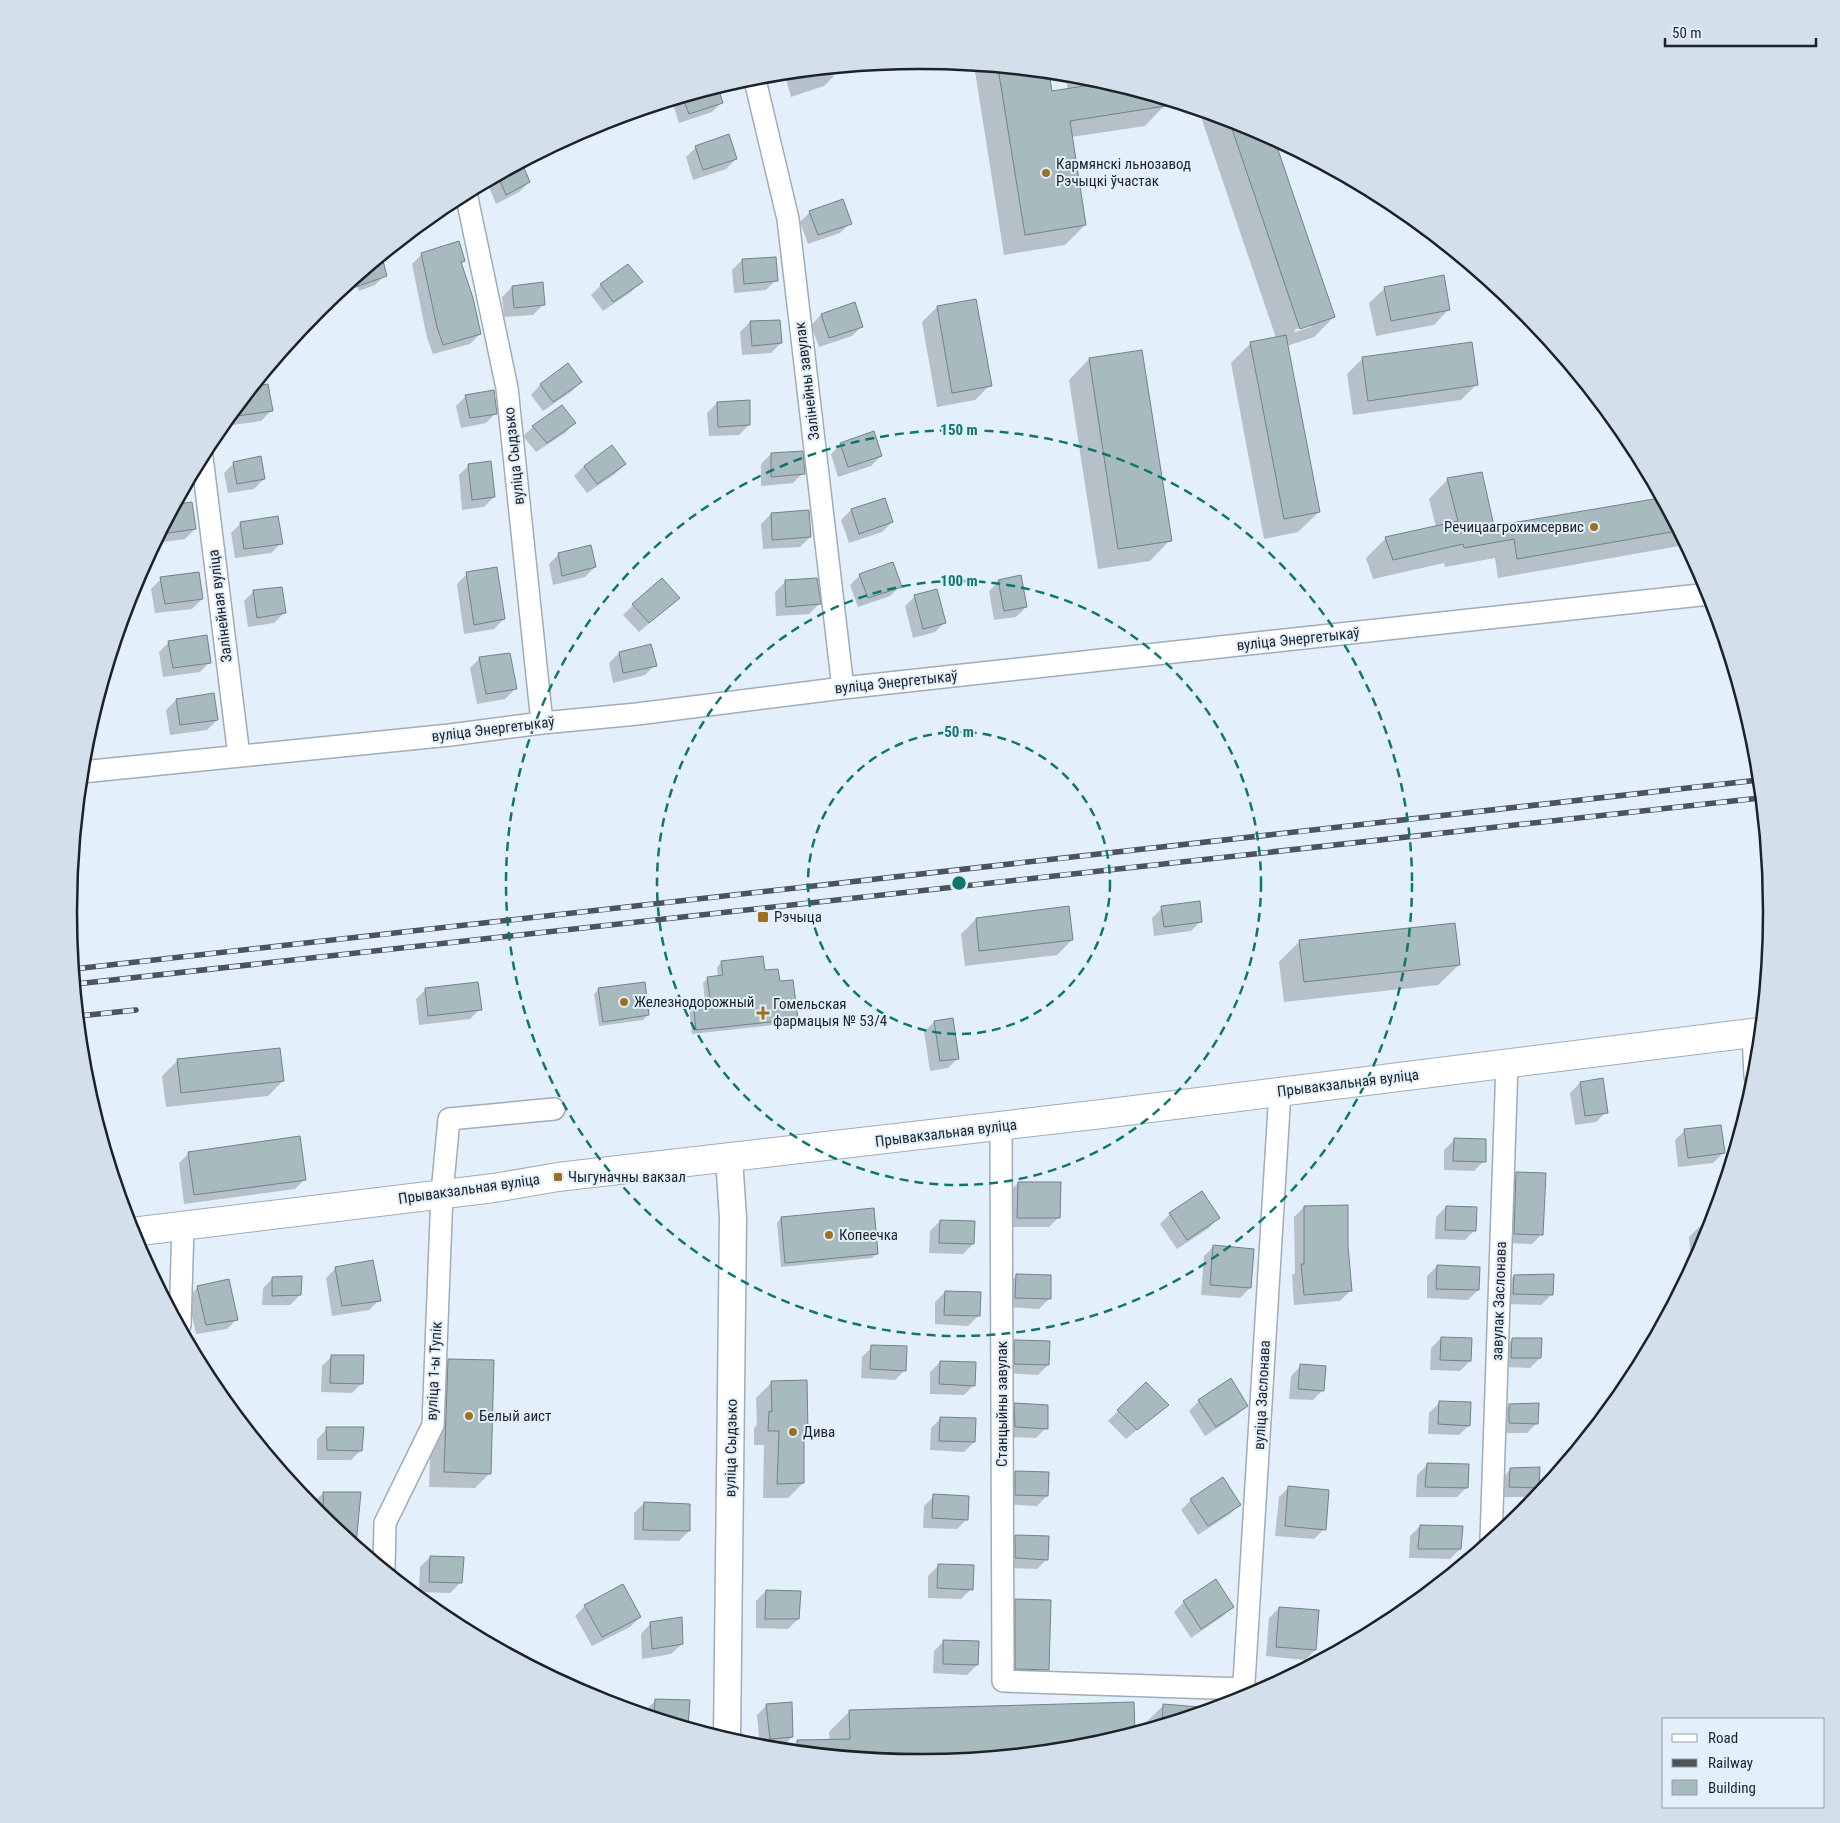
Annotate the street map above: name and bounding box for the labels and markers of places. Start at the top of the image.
place label: Кармянскі льнозавод Рэчыцкі ўчастак [1056,155,1191,190]
marker: Кармянскі льнозавод Рэчыцкі ўчастак [1040,167,1052,179]
place label: Речицаагрохимсервис [1444,518,1584,536]
marker: Речицаагрохимсервис [1588,521,1600,533]
centre of rings [950,874,968,892]
place label: Рэчыца [774,908,822,926]
marker: Рэчыца [756,910,770,924]
place label: Железнодорожный [634,993,754,1011]
place label: Гомельская фармацыя № 53/4 [773,995,887,1030]
marker: Железнодорожный [618,996,630,1008]
marker: Гомельская фармацыя № 53/4 [757,1007,769,1019]
place label: Чыгуначны вакзал [568,1168,686,1186]
marker: Чыгуначны вакзал [552,1171,564,1183]
place label: Копеечка [839,1226,898,1244]
marker: Копеечка [823,1229,835,1241]
place label: Белый аист [479,1407,551,1425]
marker: Белый аист [463,1410,475,1422]
place label: Дива [803,1423,835,1441]
marker: Дива [787,1426,799,1438]

